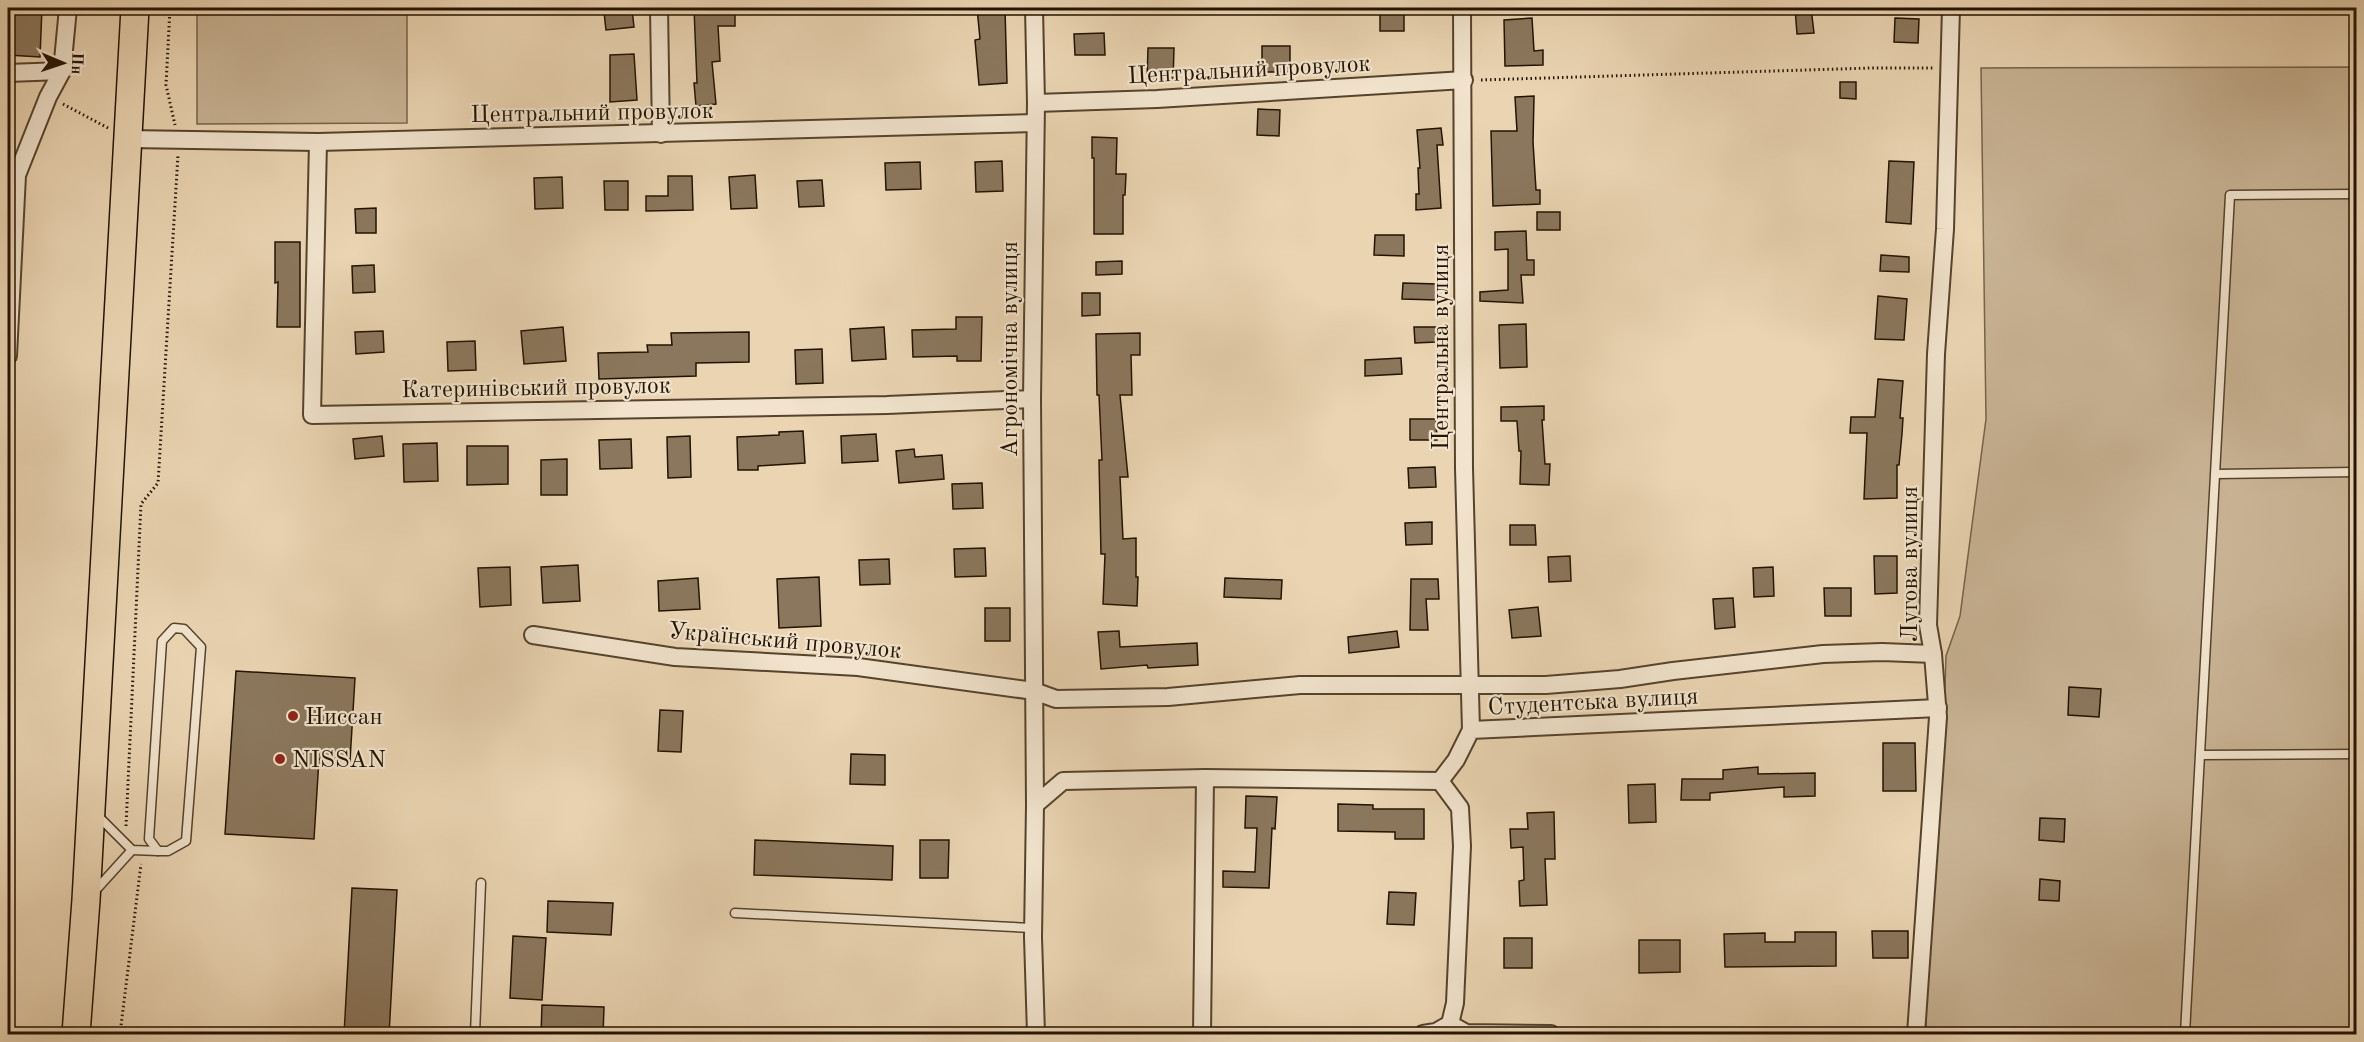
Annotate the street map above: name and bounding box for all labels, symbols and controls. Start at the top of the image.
north arrow [33,33,93,93]
text: Пн [68,52,84,75]
street label: Центральний провулок [1127,53,1371,89]
street label: Центральний провулок [470,100,714,128]
street label: Агрономічна вулиця [999,241,1023,457]
street label: Центральна вулиця [1430,244,1454,450]
street label: Катеринівський провулок [401,375,671,403]
street label: Лугова вулиця [1899,486,1923,642]
street label: Український провулок [667,620,902,664]
street label: Студентська вулиця [1487,685,1699,721]
place label: Ниссан [305,706,383,730]
marker: Ниссан [286,709,300,723]
place label: NISSAN [292,749,386,773]
marker: NISSAN [273,752,287,766]

